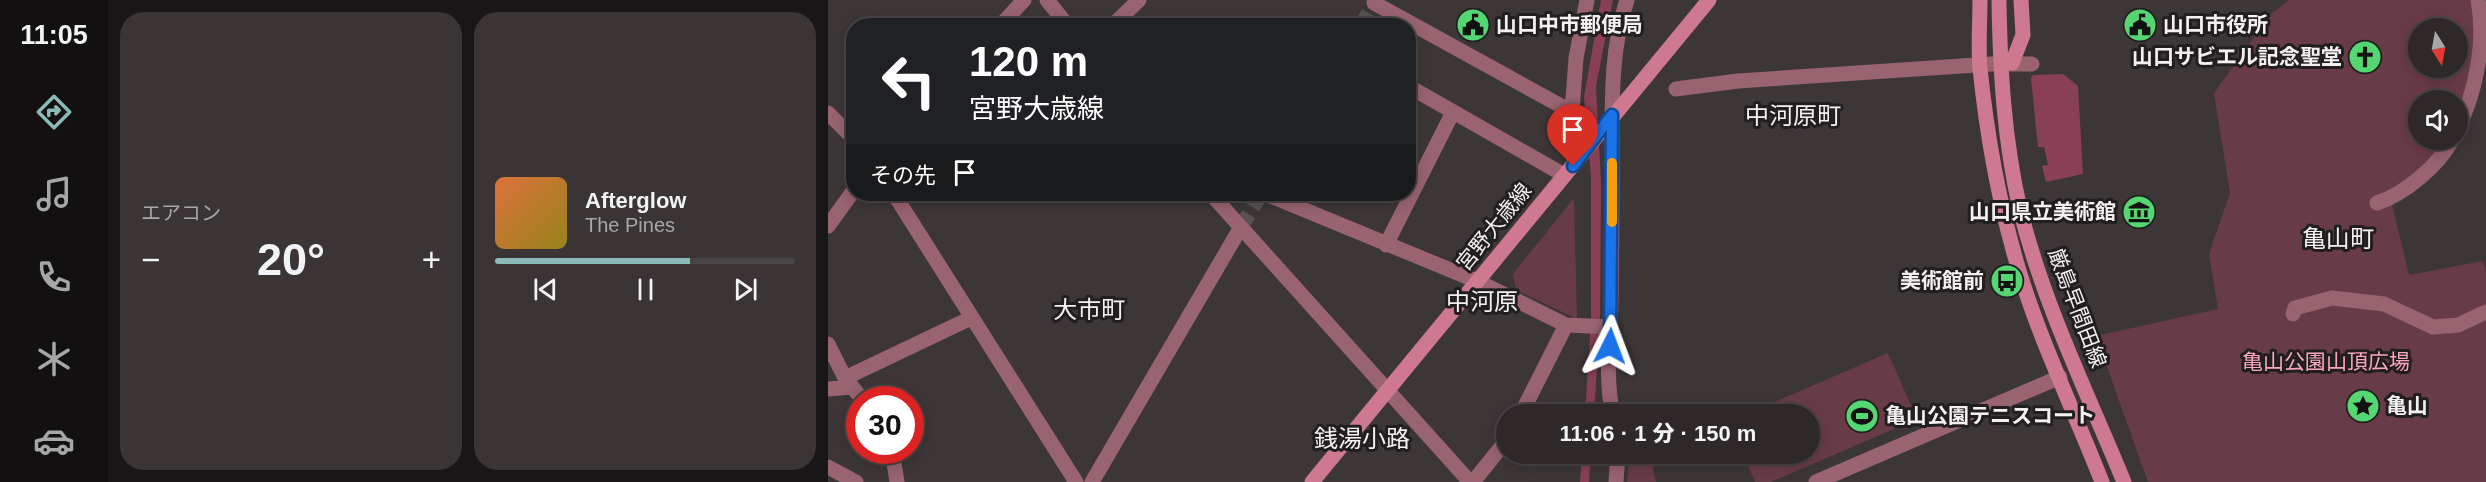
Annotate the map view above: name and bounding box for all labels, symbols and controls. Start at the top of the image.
public building icon: 山口中市郵便局 [1455,7,1491,43]
public building icon: 山口市役所 [2122,7,2158,43]
place label: 山口中市郵便局 [1496,13,1643,36]
place label: 山口市役所 [2163,13,2268,36]
north arrow [2408,18,2468,78]
map controls [2408,18,2468,150]
text: 11:05 [20,20,88,50]
text: 120 m [969,38,1088,85]
church icon: 山口サビエル記念聖堂 [2347,39,2383,75]
icon: left [870,42,948,120]
place label: 山口サビエル記念聖堂 [2132,45,2342,68]
button: sound [2408,90,2468,150]
icon: directions [33,91,75,133]
text: 宮野大歳線 [969,94,1104,124]
district label: 中河原町 [1745,102,1841,129]
pin [1547,104,1598,166]
icon: arrive [1556,113,1589,146]
icon: arrive [948,156,981,189]
text: その先 [870,163,936,188]
icon: music [33,173,75,215]
street label: 宮野大歳線 [1452,179,1536,275]
text: Afterglow [585,188,686,213]
museum icon: 山口県立美術館 [2121,194,2157,230]
place label: 山口県立美術館 [1969,200,2116,223]
text: エアコン [141,202,221,224]
text: The Pines [585,214,675,236]
district label: 亀山町 [2302,225,2374,252]
text: 20° [257,234,325,285]
text: − [141,241,160,278]
text: + [422,241,441,278]
street label: 厳島早間田線 [2044,245,2111,371]
icon: phone [33,256,75,298]
bus stop icon: 美術館前 [1989,263,2025,299]
place label: 美術館前 [1900,269,1984,292]
icon: previous [529,273,562,306]
icon: pause [629,273,662,306]
icon: next [729,273,762,306]
district label: 中河原 [1446,288,1518,315]
district label: 大市町 [1053,296,1125,323]
position arrow [1578,314,1642,378]
icon: climate [33,338,75,380]
park label: 亀山公園山頂広場 [2242,350,2410,373]
speed limit sign: 30 [846,386,924,464]
place icon: 亀山 [2345,388,2381,424]
place label: 亀山 [2386,394,2428,417]
sports icon: 亀山公園テニスコート [1844,398,1880,434]
place label: 亀山公園テニスコート [1885,404,2095,427]
icon: car [33,420,75,462]
text: 11:06 · 1 分 · 150 m [1560,421,1756,446]
district label: 銭湯小路 [1314,425,1410,452]

